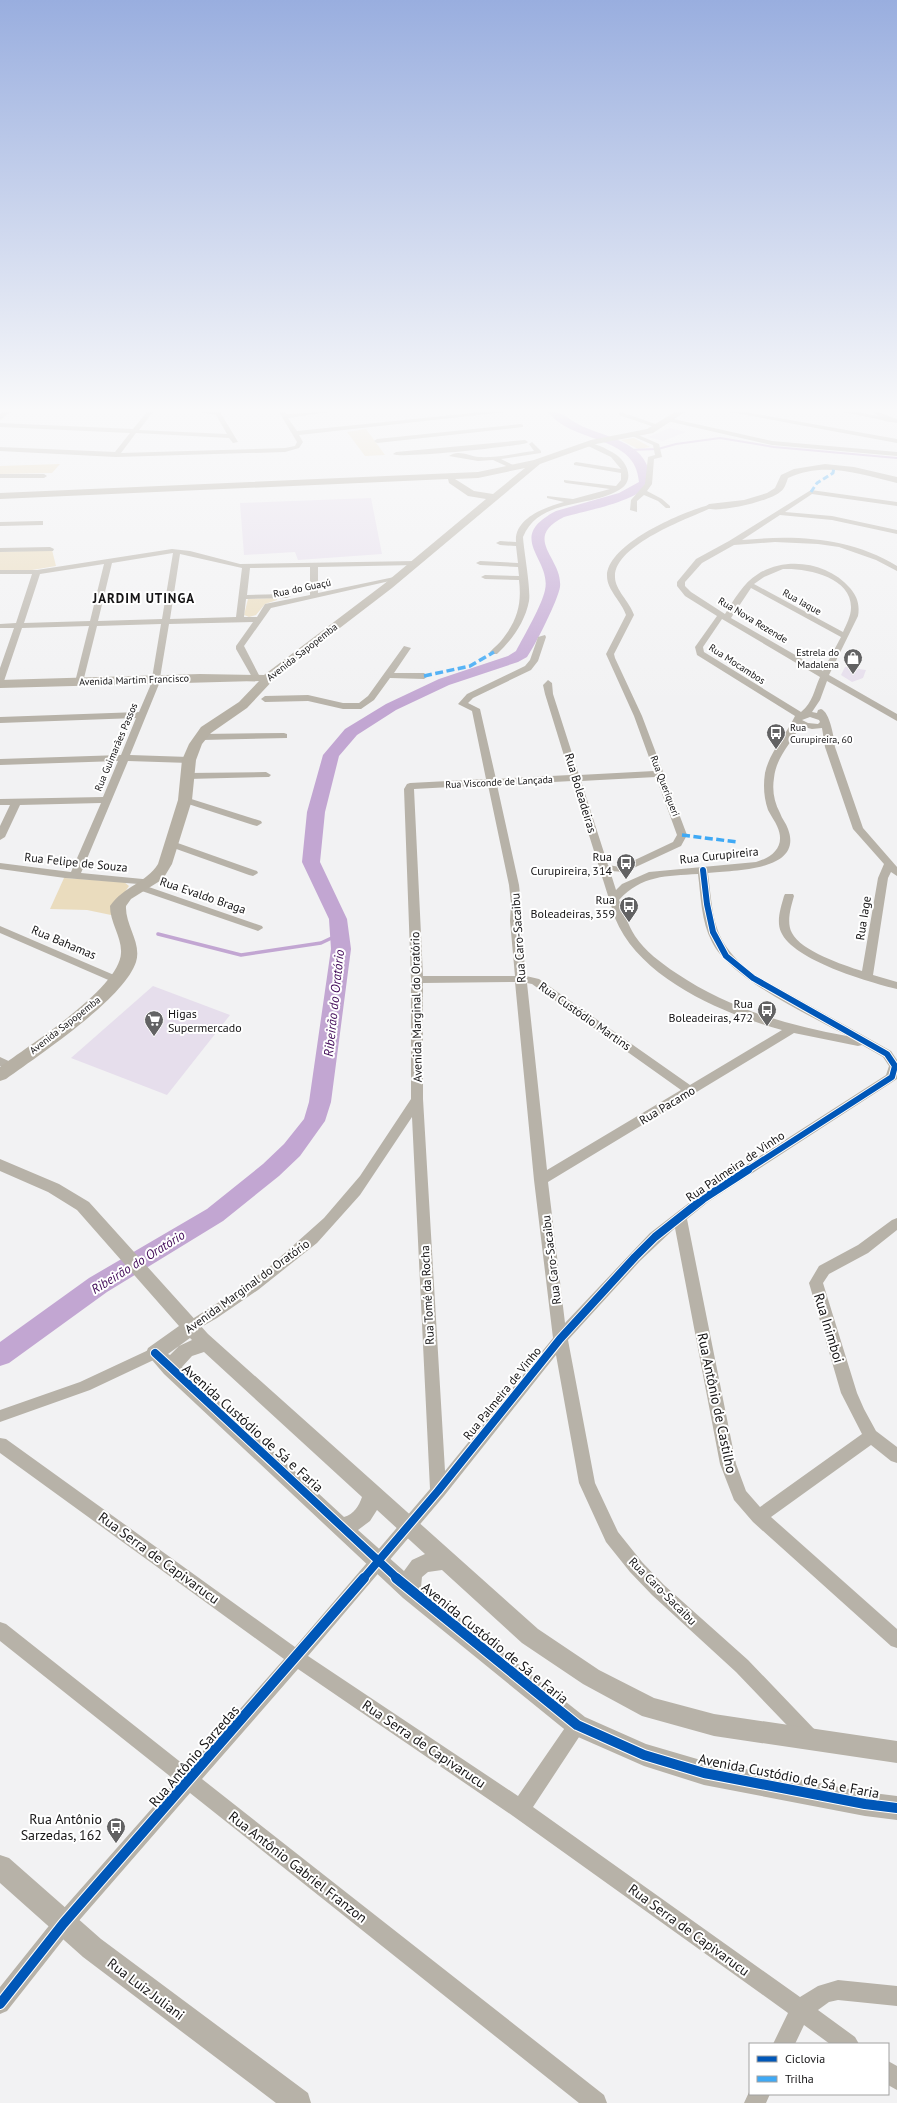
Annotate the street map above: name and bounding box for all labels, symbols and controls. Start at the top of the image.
street label: Rua do Guaçú [272,576,332,600]
street label: Rua Iaque [780,586,824,618]
district label: JARDIM UTINGA [92,590,195,607]
street label: Rua Nova Rezende [716,594,790,646]
street label: Avenida Sapopemba [264,620,340,684]
street label: Rua Mocambos [706,641,768,687]
place label: Estrela do Madalena [796,646,839,671]
shop icon: Estrela do Madalena [842,647,864,675]
street label: Avenida Martim Francisco [79,672,189,688]
street label: Rua Guimarães Passos [92,701,140,793]
place label: Rua Curupireira, 60 [790,721,853,746]
bus stop icon: Rua Curupireira, 60 [765,722,787,750]
street label: Rua Boleadeiras [562,751,600,835]
street label: Rua Queriqueri [647,754,683,818]
street label: Rua Visconde de Lançada [445,773,553,791]
street label: Rua Curupireira [679,843,759,867]
street label: Rua Felipe de Souza [24,849,128,875]
place label: Rua Curupireira, 314 [531,849,612,878]
bus stop icon: Rua Curupireira, 314 [615,852,637,880]
street label: Rua Evaldo Braga [158,873,248,917]
place label: Rua Boleadeiras, 359 [531,892,615,921]
street label: Rua Caro-Sacaibu [507,893,529,983]
bus stop icon: Rua Boleadeiras, 359 [618,895,640,923]
street label: Rua Iage [852,895,874,941]
street label: Rua Bahamas [29,922,99,962]
street label: Avenida Marginal do Oratório [407,932,425,1082]
water label: Ribeirão do Oratório [320,948,348,1057]
street label: Rua Custódio Martins [536,979,634,1053]
street label: Avenida Sapopemba [27,993,103,1057]
place label: Rua Boleadeiras, 472 [669,996,753,1025]
bus stop icon: Rua Boleadeiras, 472 [756,999,778,1027]
place label: Higas Supermercado [168,1006,242,1035]
supermarket icon: Higas Supermercado [143,1009,165,1037]
street label: Rua Pacamo [636,1082,698,1128]
street label: Rua Palmeira de Vinho [683,1127,787,1205]
street label: Rua Caro-Sacaibu [538,1214,564,1306]
water label: Ribeirão do Oratório [88,1226,189,1298]
street label: Avenida Marginal do Oratório [182,1236,312,1336]
street label: Rua Tomé da Rocha [417,1245,437,1345]
street label: Rua Inimboi [810,1291,848,1365]
street label: Rua Antônio de Castilho [693,1331,741,1475]
street label: Rua Palmeira de Vinho [460,1343,544,1443]
street label: Avenida Custódio de Sá e Faria [179,1360,327,1496]
street label: Rua Serra de Capivarucu [95,1508,223,1608]
street label: Rua Caro-Sacaibu [626,1554,700,1628]
street label: Avenida Custódio de Sá e Faria [418,1578,572,1708]
street label: Rua Serra de Capivarucu [359,1696,489,1792]
street label: Rua Antônio Sarzedas [145,1701,243,1811]
street label: Avenida Custódio de Sá e Faria [697,1750,881,1802]
street label: Rua Antônio Gabriel Franzon [225,1807,371,1927]
place label: Rua Antônio Sarzedas, 162 [21,1810,102,1844]
bus stop icon: Rua Antônio Sarzedas, 162 [105,1816,127,1844]
street label: Rua Serra de Capivarucu [625,1880,753,1980]
street label: Rua Luiz Juliani [104,1954,188,2024]
legend [749,2043,889,2095]
text: Ciclovia [785,2051,825,2066]
text: Trilha [785,2071,814,2086]

